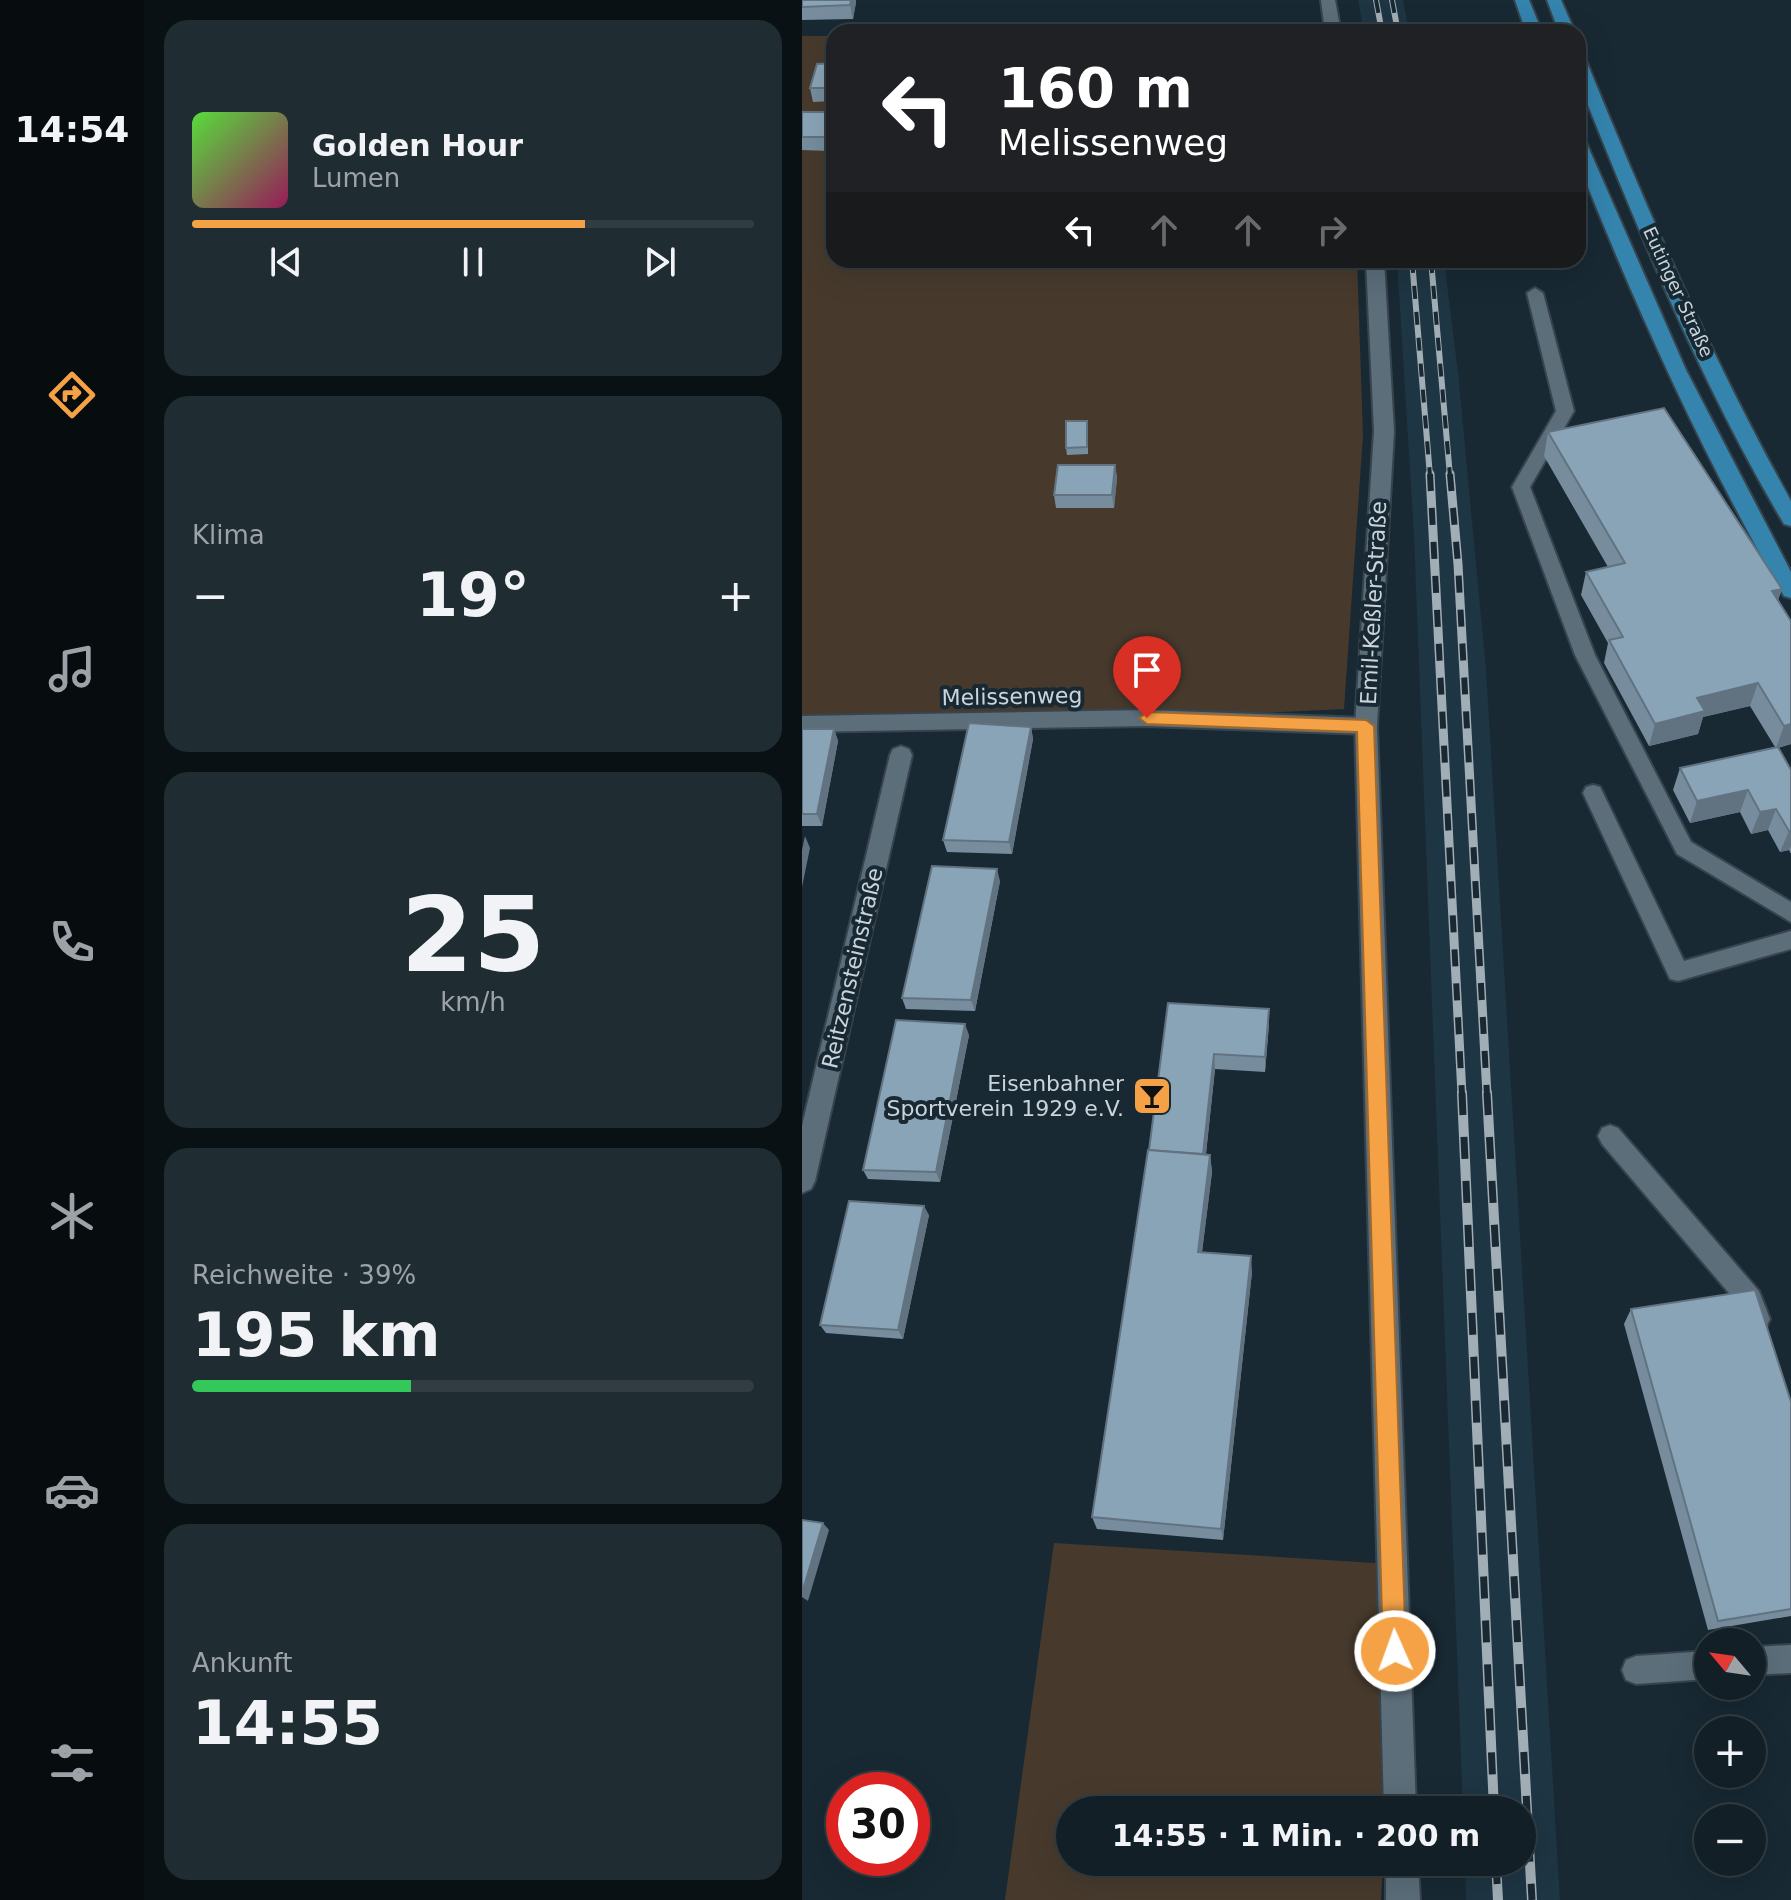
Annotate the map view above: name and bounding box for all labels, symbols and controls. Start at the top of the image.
text: 160 m [998,55,1193,120]
icon: left [866,56,970,160]
text: 14:54 [15,109,129,150]
text: Melissenweg [998,122,1228,163]
text: Golden Hour [312,128,523,163]
text: Lumen [312,163,400,193]
icon: left [1058,208,1102,252]
icon: ahead [1142,208,1186,252]
icon: ahead [1226,208,1270,252]
icon: right [1310,208,1354,252]
street label: Eutinger Straße [1639,223,1718,360]
icon: previous [264,240,308,284]
icon: pause [451,240,495,284]
icon: next [638,240,682,284]
icon: directions [44,367,100,423]
street label: Emil-Keßler-Straße [1356,501,1391,706]
text: Klima [192,520,265,550]
text: 19° [416,560,530,630]
text: − [192,570,229,621]
text: + [717,570,754,621]
pin [1113,636,1181,718]
icon: music [44,641,100,697]
icon: arrive [1125,648,1169,692]
street label: Melissenweg [941,683,1083,710]
street label: Reitzensteinstraße [817,865,888,1071]
text: 25 [401,874,545,996]
icon: phone [44,914,100,970]
text: km/h [440,987,506,1017]
place label: Eisenbahner Sportverein 1929 e.V. [887,1071,1125,1121]
bar icon: Eisenbahner Sportverein 1929 e.V. [1131,1075,1173,1117]
icon: climate [44,1188,100,1244]
text: Reichweite · 39% [192,1260,416,1290]
text: 195 km [192,1300,441,1370]
icon: car [44,1462,100,1518]
position arrow [1353,1609,1437,1693]
north arrow [1694,1628,1766,1700]
map controls [1694,1628,1766,1876]
text: Ankunft [192,1648,292,1678]
text: 14:55 [192,1688,383,1758]
button: + [1694,1716,1766,1788]
icon: filters [44,1735,100,1791]
speed limit sign: 30 [826,1772,930,1876]
button: − [1694,1804,1766,1876]
text: 14:55 · 1 Min. · 200 m [1112,1818,1480,1853]

